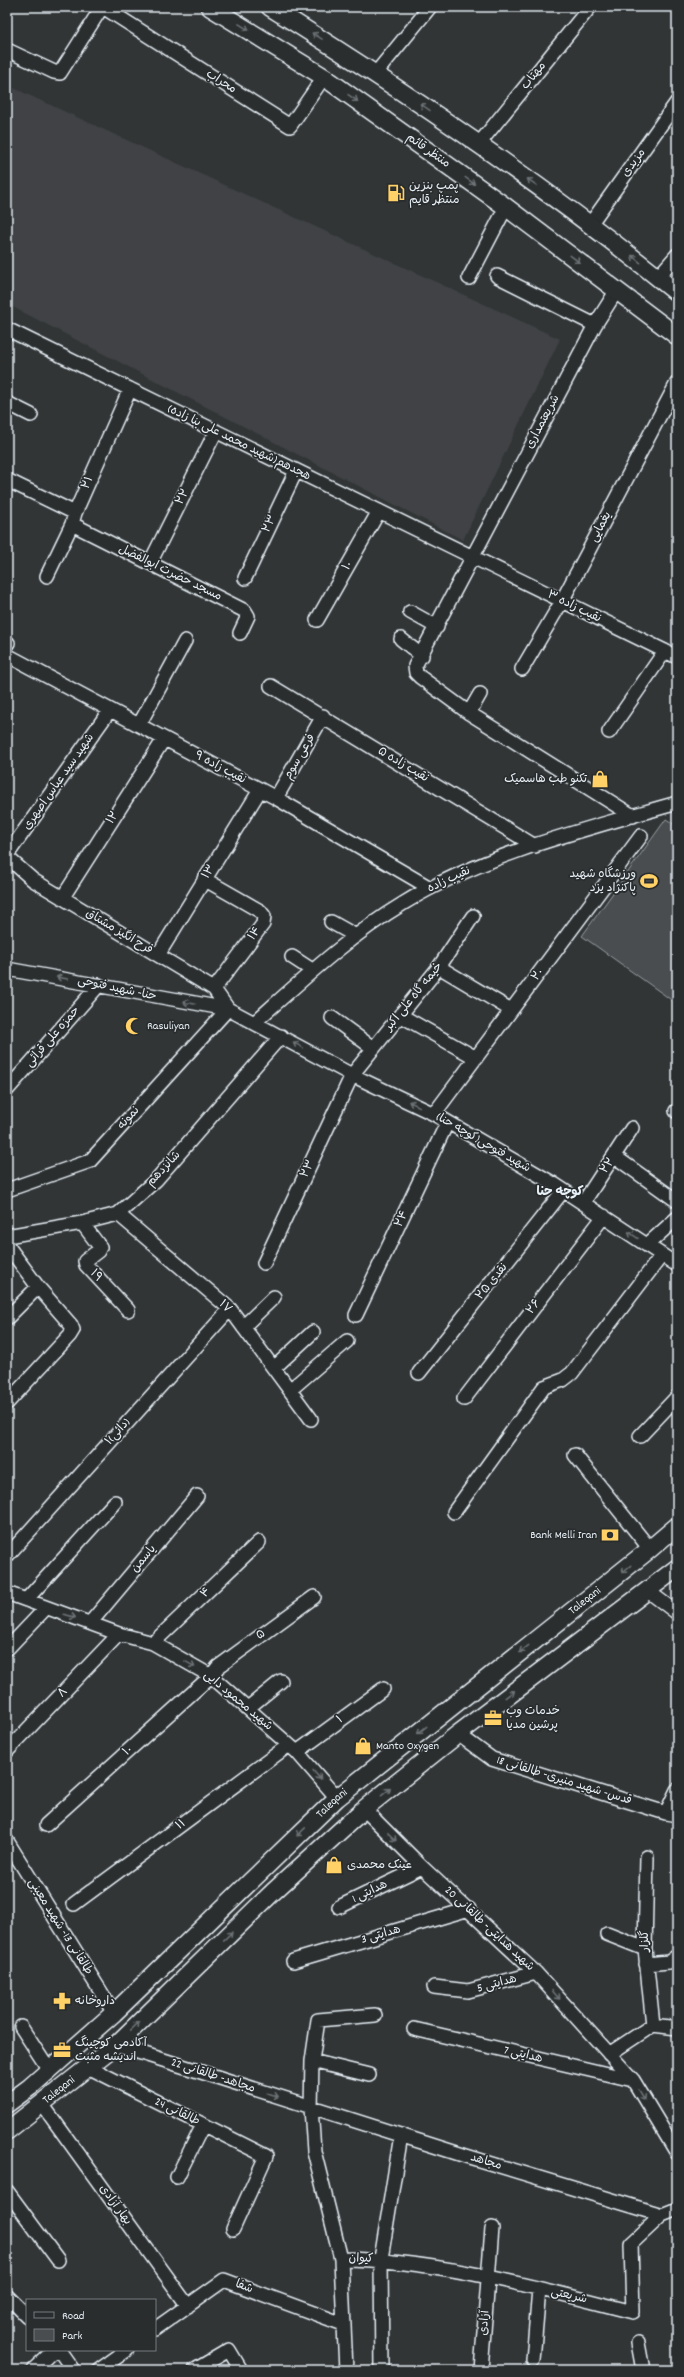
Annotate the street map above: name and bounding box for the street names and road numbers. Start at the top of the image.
street label: مهتاب [518,58,550,94]
street label: محراب [202,66,240,98]
street label: منتظر قائم [402,130,454,172]
street label: مزیدی [618,145,650,181]
street label: شریعتمداری [522,392,564,452]
street label: هجدهم(شهید محمد علی بنا زاده) [164,401,314,485]
street label: ۲۱ [78,474,98,492]
street label: ۲۲ [172,486,194,508]
street label: یغمایی [586,509,616,545]
street label: ۲۳ [258,512,282,536]
street label: مسجد حضرت ابوالفضل [115,541,225,605]
street label: ۱۰ [339,558,357,574]
street label: نقیب زاده ۳ [544,587,604,627]
street label: شهید سید عباس اصهری [19,730,99,834]
street label: فرعی سوم [280,731,320,783]
street label: نقیب زاده ۵ [374,743,432,787]
street label: نقیب زاده ۹ [191,747,249,789]
street label: ۱۲ [102,808,124,828]
street label: ۱۳ [198,861,220,883]
street label: نقیب زاده [425,863,473,897]
street label: فرح انگیز مشتاق [82,905,156,959]
street label: ۱۴ [244,924,266,944]
street label: خیمه گاه علی اکبر [380,959,447,1036]
street label: ۲۰ [528,965,548,985]
street label: حنا- شهید فتوحی [76,972,158,1006]
street label: حمزه علی قرائی [22,1003,84,1071]
street label: نمونه [114,1102,144,1134]
street label: (کوچه حنا)شهید فتوحی [432,1109,534,1177]
street label: شانزدهم [143,1147,185,1191]
street label: ۲۲ [596,1155,620,1177]
street label: ۲۳ [297,1157,319,1181]
street label: ۲۴ [391,1208,413,1230]
street label: ۲۵ نقدی [472,1260,512,1304]
street label: ۱۹ [86,1266,106,1286]
street label: ۱۷ [214,1296,236,1318]
street label: ۲۶ [523,1296,545,1318]
street label: ۱(دائی) [101,1415,135,1449]
street label: یاسمن [127,1541,161,1577]
street label: Taleqani [565,1583,605,1619]
street label: ۴ [197,1584,215,1602]
street label: ۵ [253,1626,269,1644]
street label: شهید محمود دایی [200,1667,276,1735]
street label: ۸ [54,1684,72,1702]
street label: ۱ [333,1712,347,1728]
street label: ۱۰ [119,1742,137,1760]
street label: قدس- شهید منیری- طالقانی 18 [494,1752,634,1810]
street label: Taleqani [312,1784,351,1822]
street label: ۱۱ [172,1816,190,1834]
street label: طالقانی 13- شهید معینی [23,1876,97,1978]
street label: هدایتی 1 [349,1876,391,1908]
street label: شهید هدایتی- طالقانی 20 [440,1883,538,1975]
street label: هدایتی 3 [359,1921,403,1949]
street label: گلزار [637,1930,654,1953]
street label: هدایتی 5 [475,1970,519,1997]
street label: هدایتی 7 [502,2042,544,2068]
street label: مجاهد- طالقانی 22 [169,2054,257,2098]
street label: Taleqani [39,2072,79,2108]
street label: طالقانی 24 [151,2094,203,2130]
street label: مجاهد [468,2149,504,2175]
street label: بهار آزادی [94,2181,136,2229]
street label: کیوان [348,2250,374,2268]
street label: شفا [233,2276,255,2298]
street label: شریعتی [549,2284,589,2308]
street label: آزادی [476,2309,494,2336]

